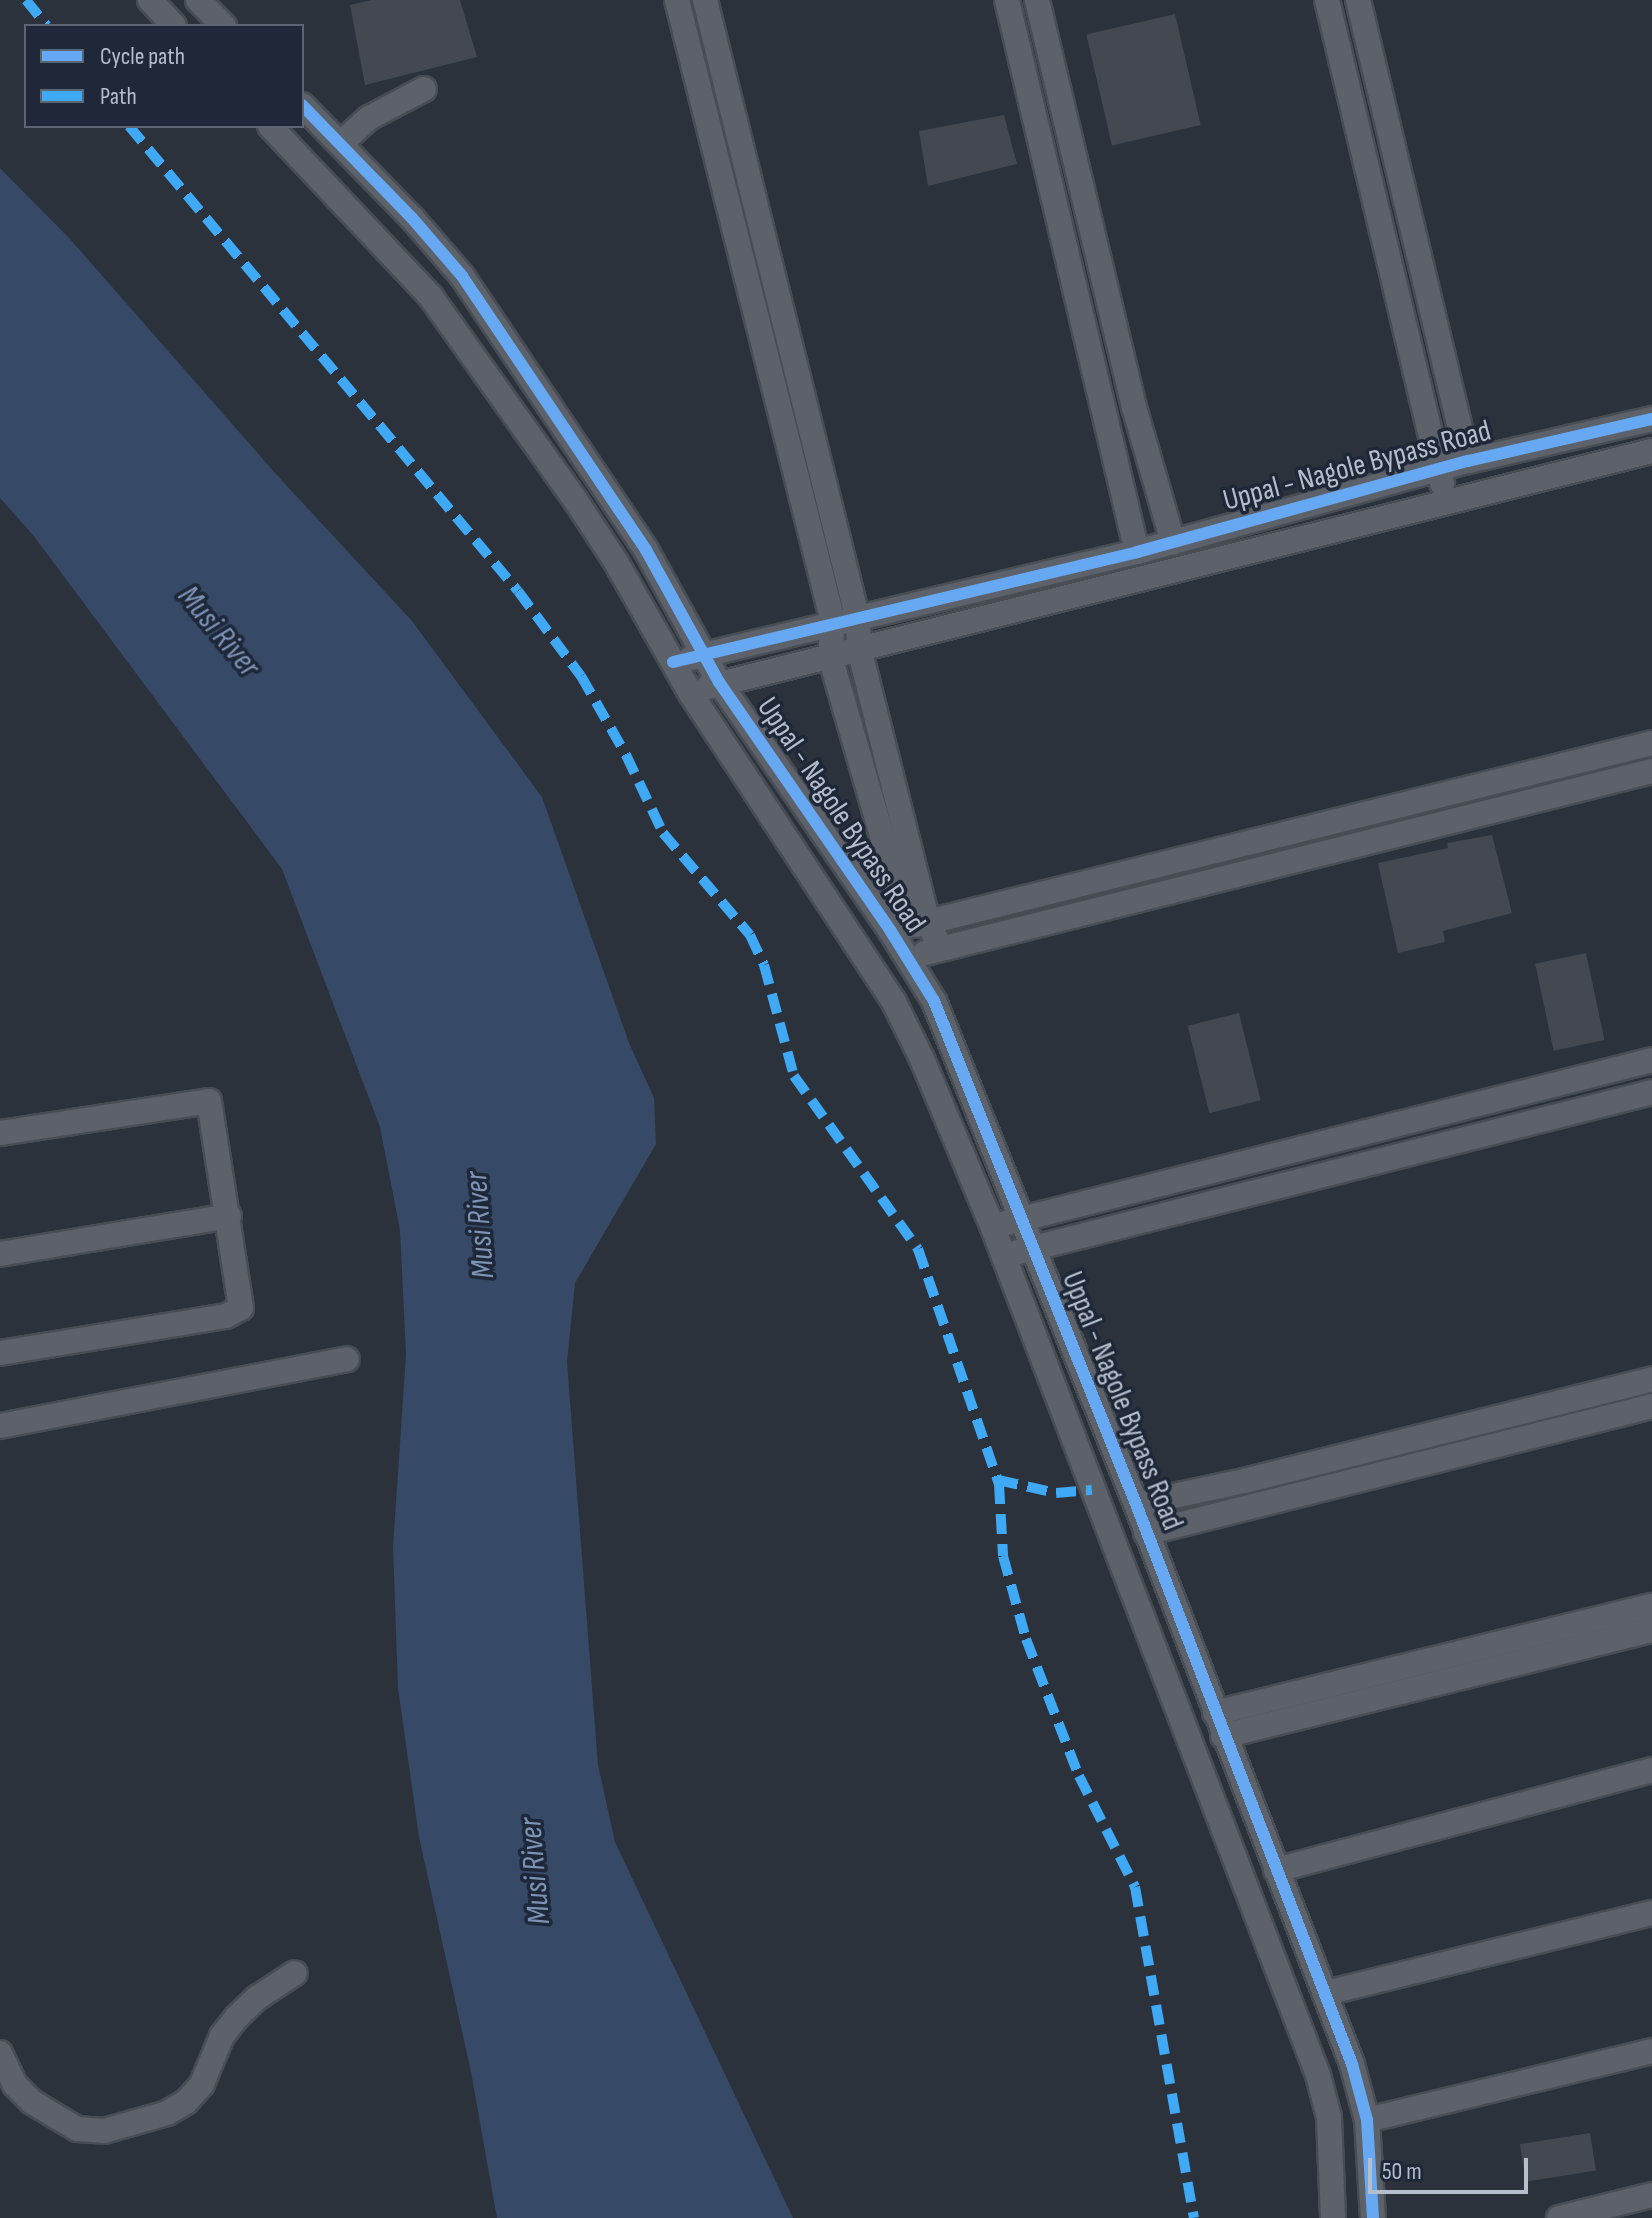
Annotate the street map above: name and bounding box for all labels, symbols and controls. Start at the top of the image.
legend [24,24,304,128]
text: Cycle path [100,42,185,71]
text: Path [100,82,137,111]
street label: Uppal - Nagole Bypass Road [1219,413,1495,519]
water label: Musi River [169,579,267,685]
street label: Uppal - Nagole Bypass Road [749,691,933,939]
water label: Musi River [458,1170,504,1280]
street label: Uppal - Nagole Bypass Road [1054,1267,1190,1535]
water label: Musi River [512,1816,560,1926]
scale bar [1372,2142,1532,2192]
text: 50 m [1382,2157,1422,2186]

